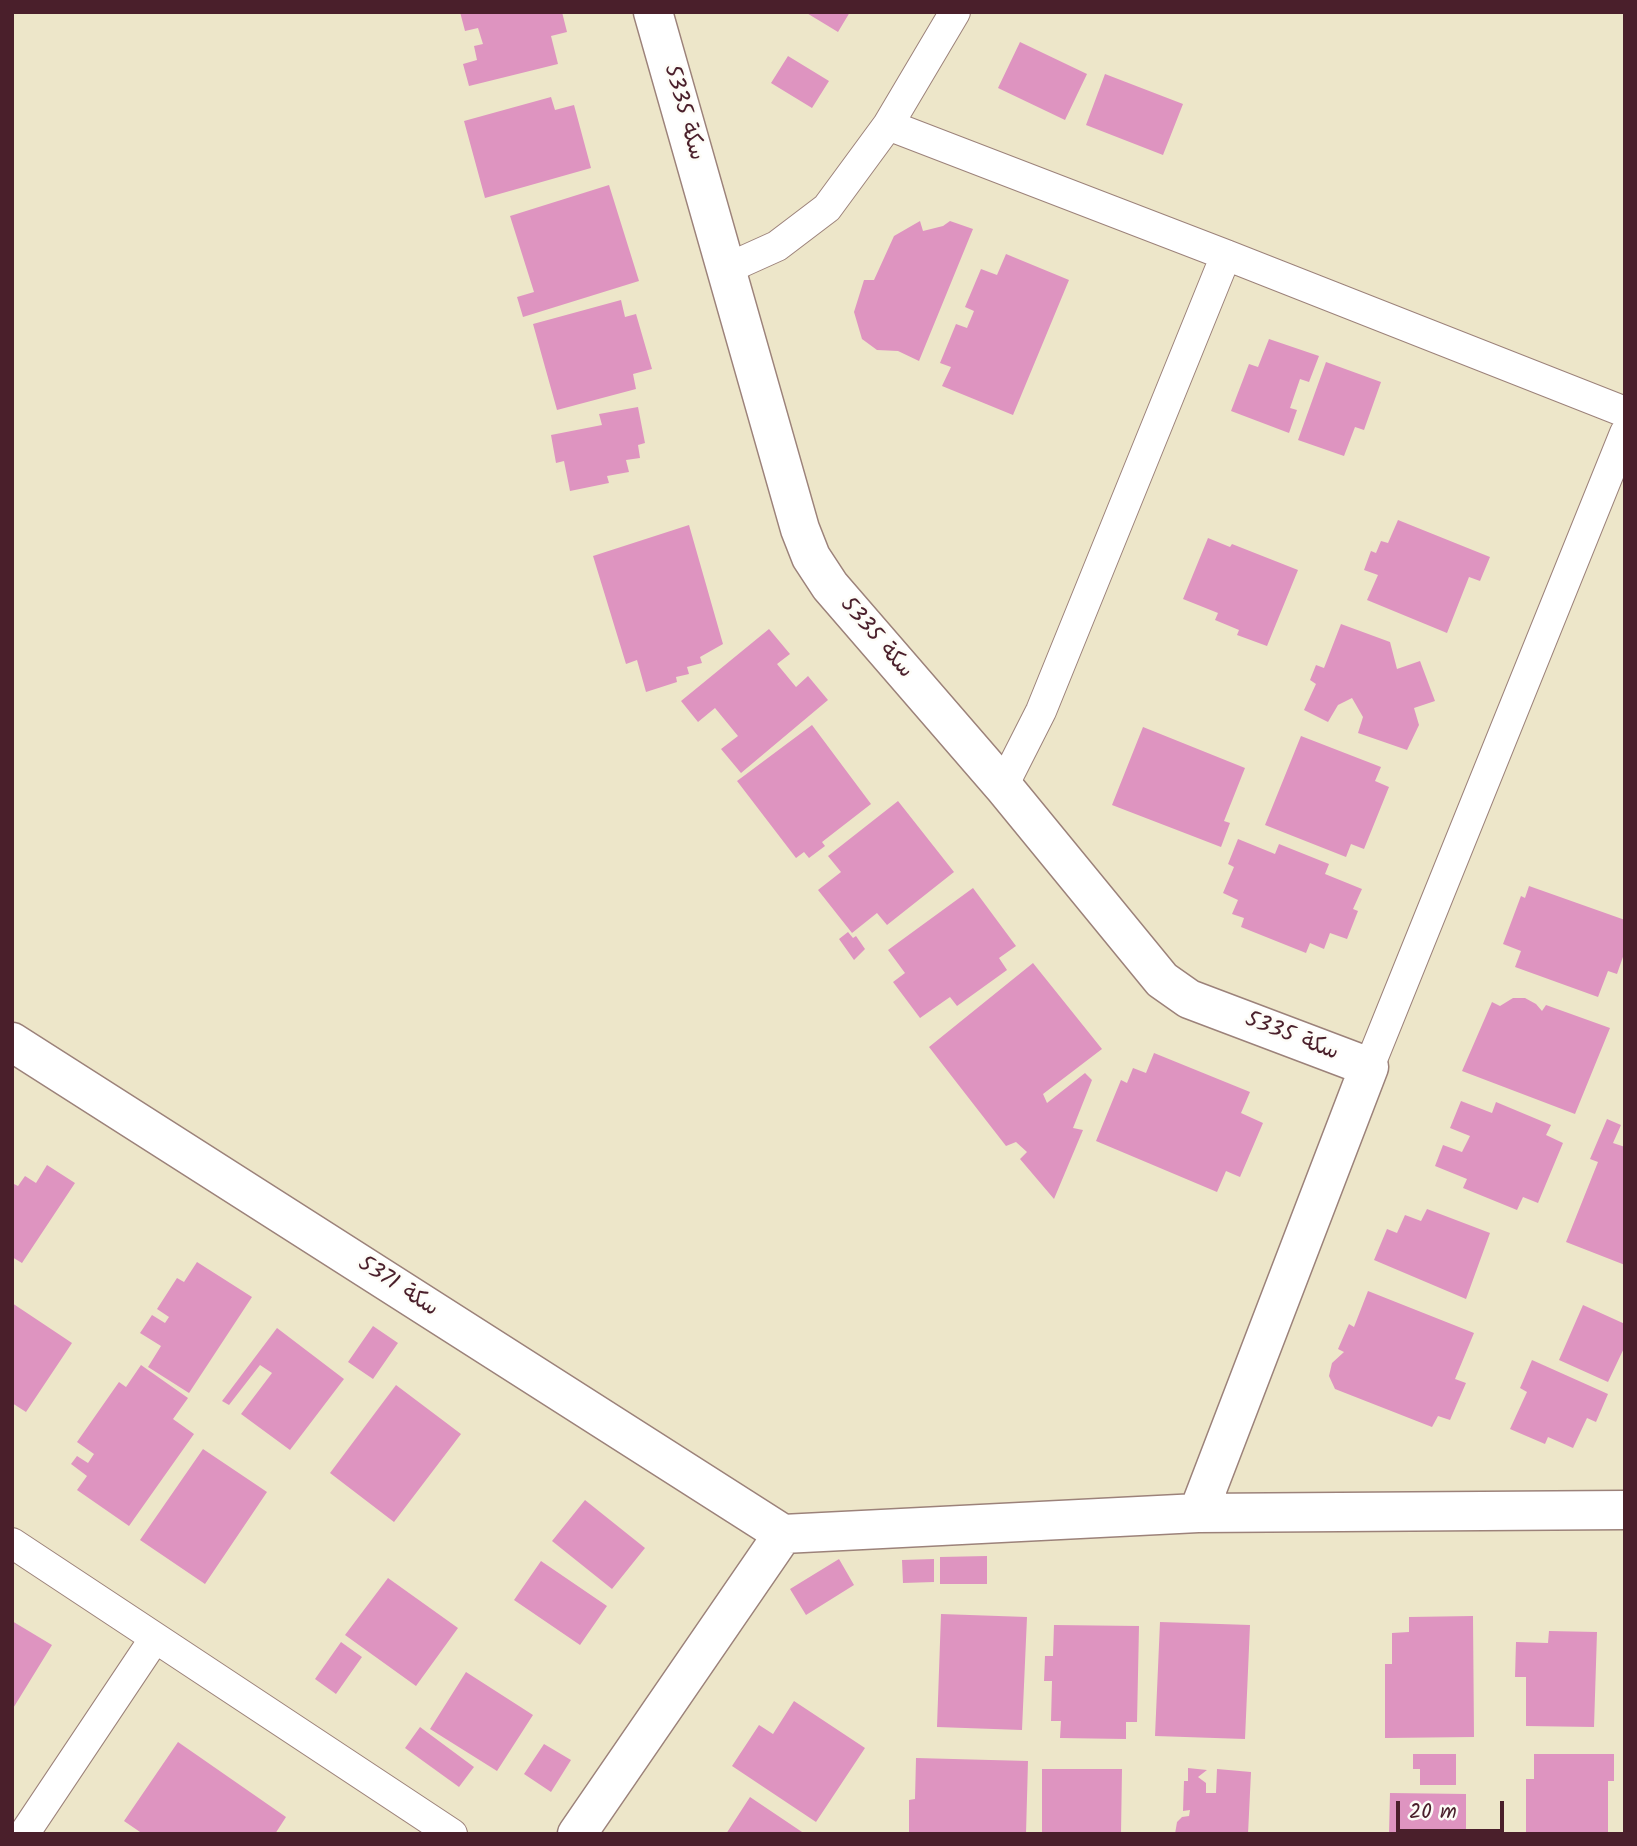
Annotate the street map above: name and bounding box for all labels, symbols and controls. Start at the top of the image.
street label: سكة 5335 [655,62,709,164]
street label: سكة 5335 [832,593,918,685]
street label: سكة 5335 [1240,1007,1342,1069]
street label: سكة 5371 [351,1252,443,1324]
scale bar [1399,1786,1508,1830]
text: 20 m [1409,1796,1457,1829]

